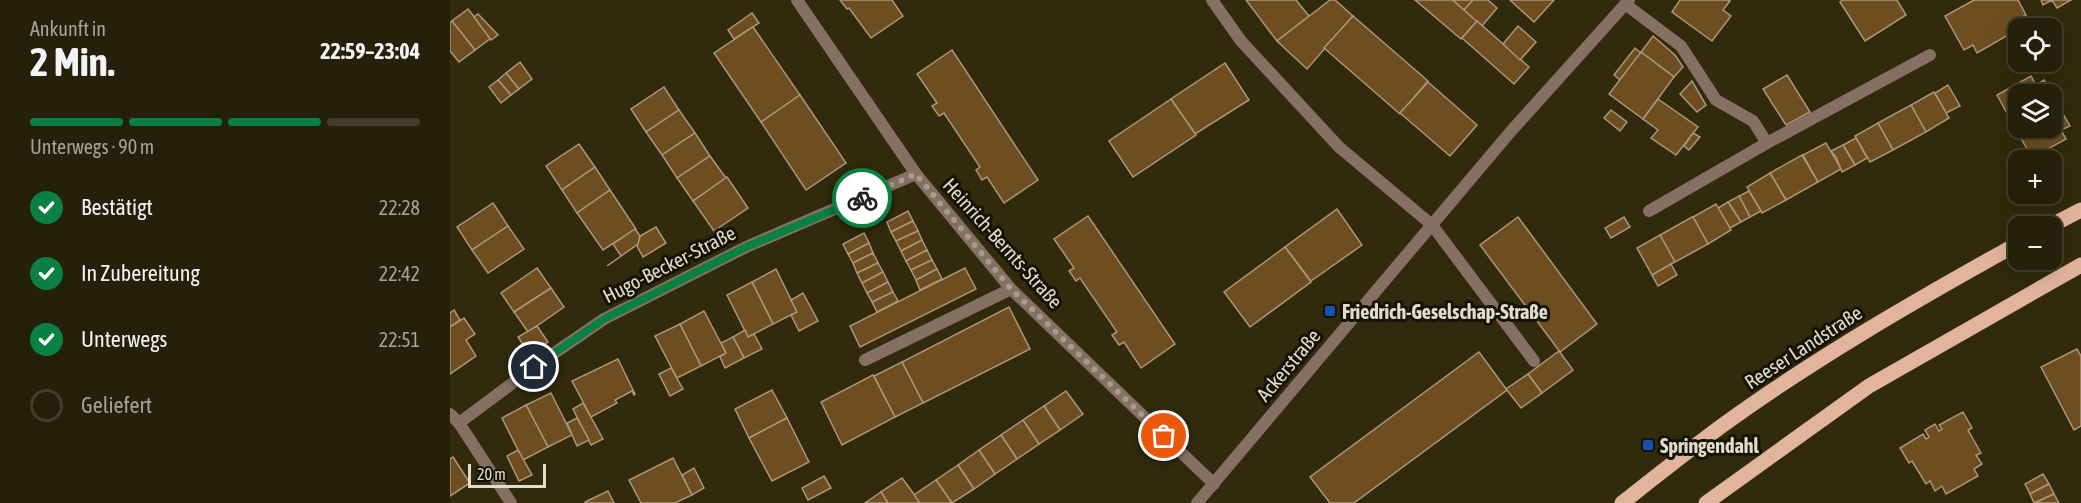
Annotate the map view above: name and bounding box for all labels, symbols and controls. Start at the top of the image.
text: Ankunft in [30,17,106,40]
map controls [2008,18,2062,270]
button: locate [2008,18,2062,72]
text: 22:59–23:04 [320,38,420,64]
text: 2 Min. [30,40,115,84]
button: layers [2008,84,2062,138]
text: Unterwegs · 90 m [30,135,154,158]
button: + [2008,150,2062,204]
courier [832,168,892,228]
street label: Heinrich-Bernts-Straße [939,173,1067,313]
icon: bike [846,182,879,215]
icon: check [30,191,63,224]
text: Bestätigt [81,194,153,220]
text: 22:28 [379,196,420,219]
button: − [2008,216,2062,270]
street label: Hugo-Becker-Straße [599,221,739,307]
icon: check [30,257,63,290]
text: In Zubereitung [81,260,200,286]
text: 22:42 [379,262,420,285]
place label: Friedrich-Geselschap-Straße [1342,300,1548,323]
street label: Reeser Landstraße [1740,301,1866,393]
marker: Friedrich-Geselschap-Straße [1323,304,1337,318]
icon: check [30,323,63,356]
street label: Ackerstraße [1251,324,1325,406]
text: Unterwegs [81,326,167,352]
text: 22:51 [379,328,420,351]
pin [508,341,559,392]
icon: home [517,350,550,383]
text: Geliefert [81,392,152,418]
pin [1138,410,1189,461]
icon: bag [1147,419,1180,452]
place label: Springendahl [1660,434,1760,457]
marker: Springendahl [1641,438,1655,452]
scale bar [468,461,546,488]
text: 20 m [477,465,506,483]

